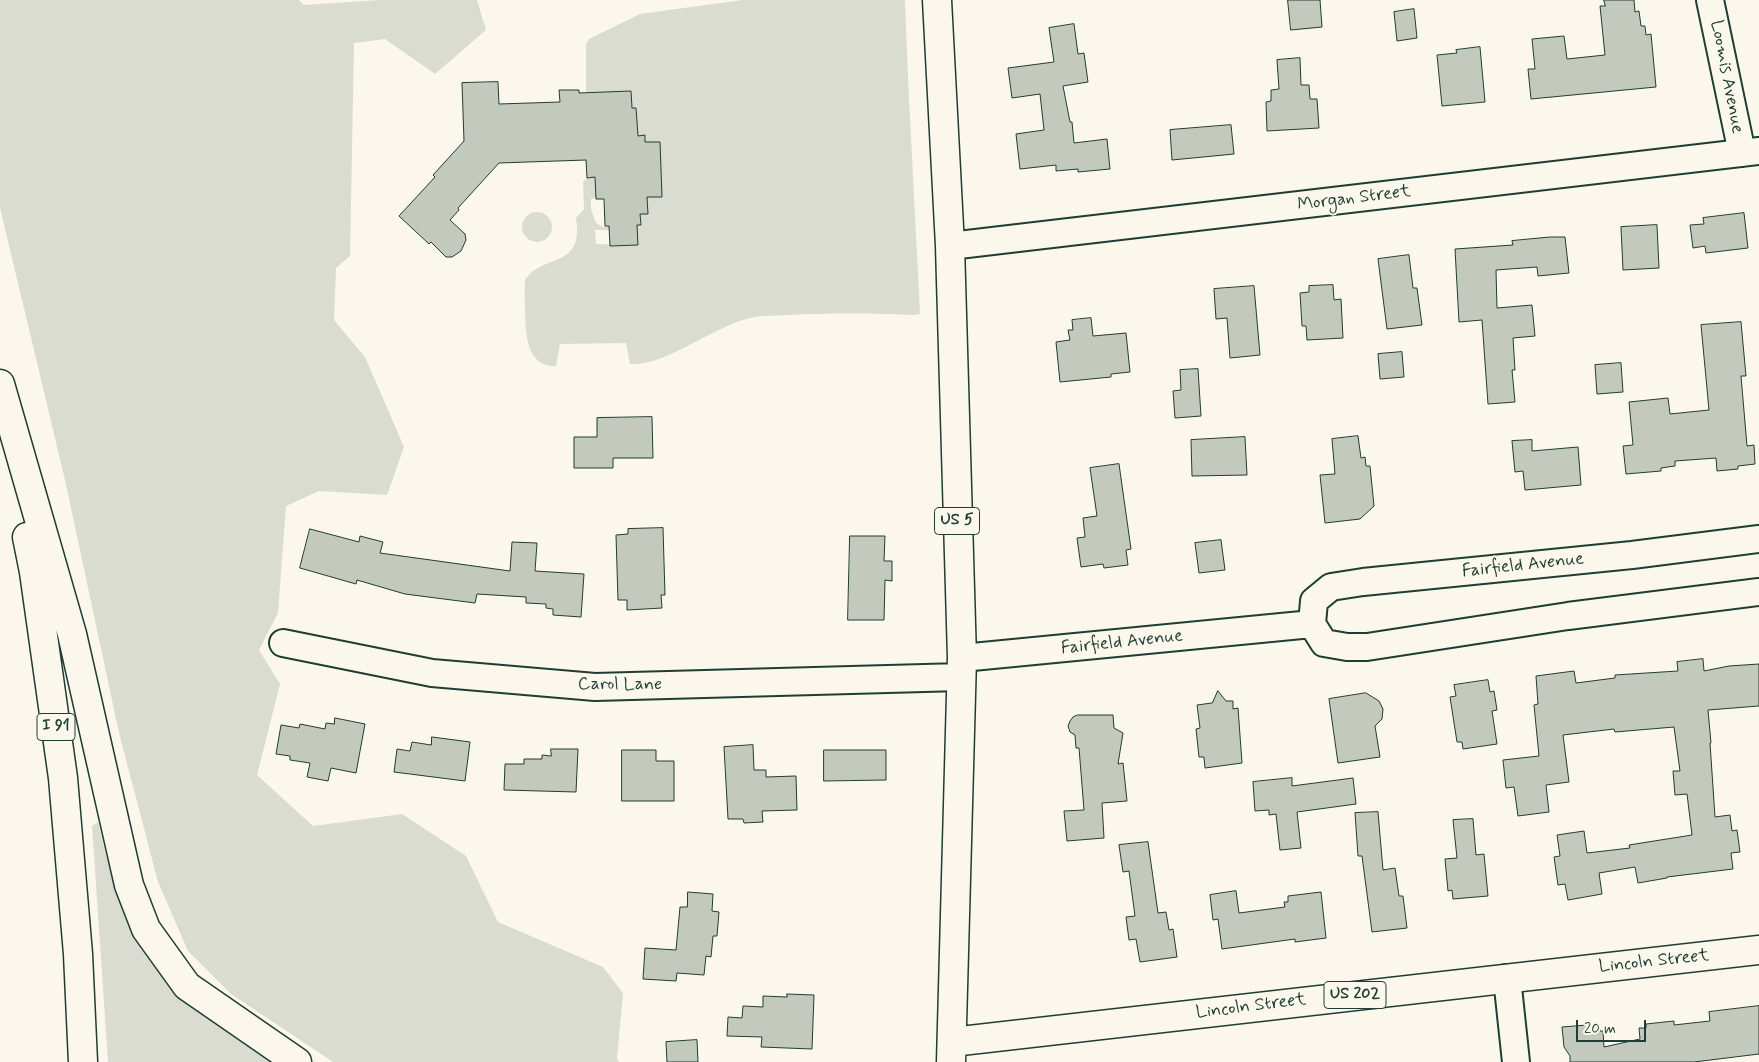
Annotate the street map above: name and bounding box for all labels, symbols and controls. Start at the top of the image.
street label: Loomis Avenue [1704,18,1748,136]
street label: Morgan Street [1296,181,1412,217]
road number: US 5 [934,508,980,534]
street label: Fairfield Avenue [1461,549,1585,583]
street label: Fairfield Avenue [1060,626,1184,660]
street label: Carol Lane [578,674,662,696]
road number: I 91 [37,714,75,740]
street label: Lincoln Street [1598,945,1710,979]
road number: US 202 [1324,982,1386,1008]
street label: Lincoln Street [1195,990,1307,1024]
scale bar [1579,1010,1649,1042]
text: 20 m [1584,1019,1616,1039]

